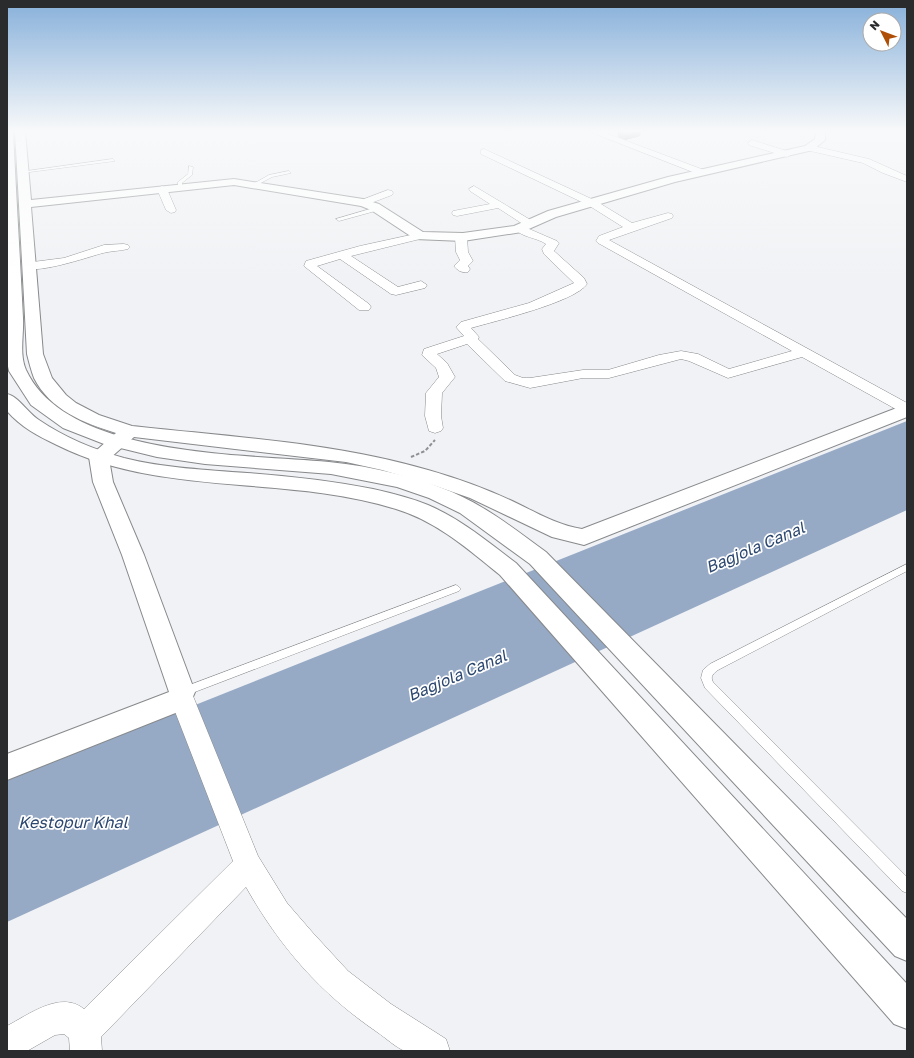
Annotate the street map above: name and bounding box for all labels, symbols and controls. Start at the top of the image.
north arrow [862,12,902,52]
text: N [867,18,882,32]
water label: Bagjola Canal [703,517,808,577]
water label: Bagjola Canal [405,645,510,705]
water label: Kestopur Khal [18,812,129,832]

